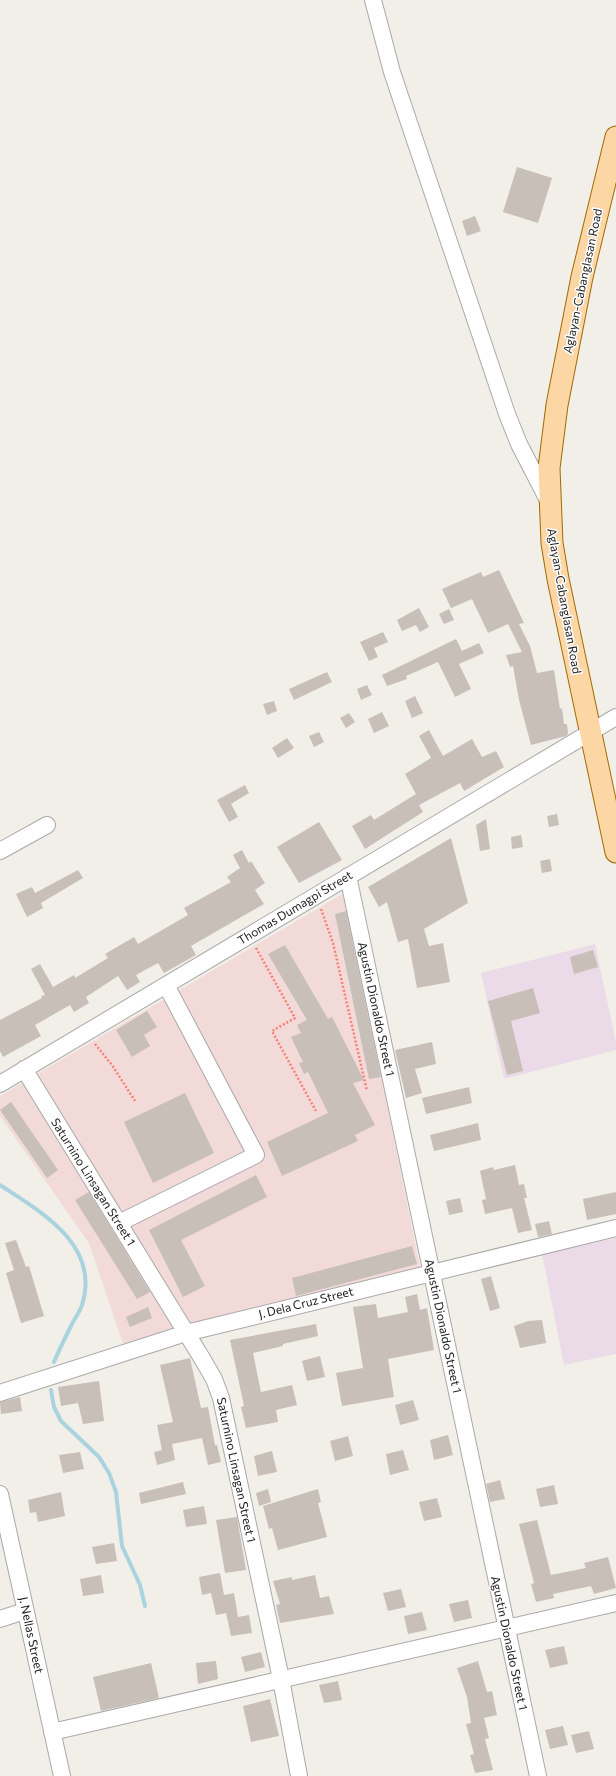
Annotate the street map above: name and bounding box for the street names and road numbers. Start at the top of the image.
street label: Aglayan-Cabanglasan Road [560,207,604,354]
street label: Aglayan-Cabanglasan Road [545,527,585,675]
street label: Thomas Dumagpi Street [235,867,354,947]
street label: Agustin Dionaldo Street 1 [356,940,398,1077]
street label: Saturnino Linsagan Street 1 [49,1115,139,1248]
street label: Agustin Dionaldo Street 1 [423,1257,465,1394]
street label: J. Dela Cruz Street [257,1283,355,1322]
street label: Saturnino Linsagan Street 1 [215,1396,259,1544]
street label: Agustin Dionaldo Street 1 [489,1574,531,1711]
street label: J. Nellas Street [16,1595,47,1675]

